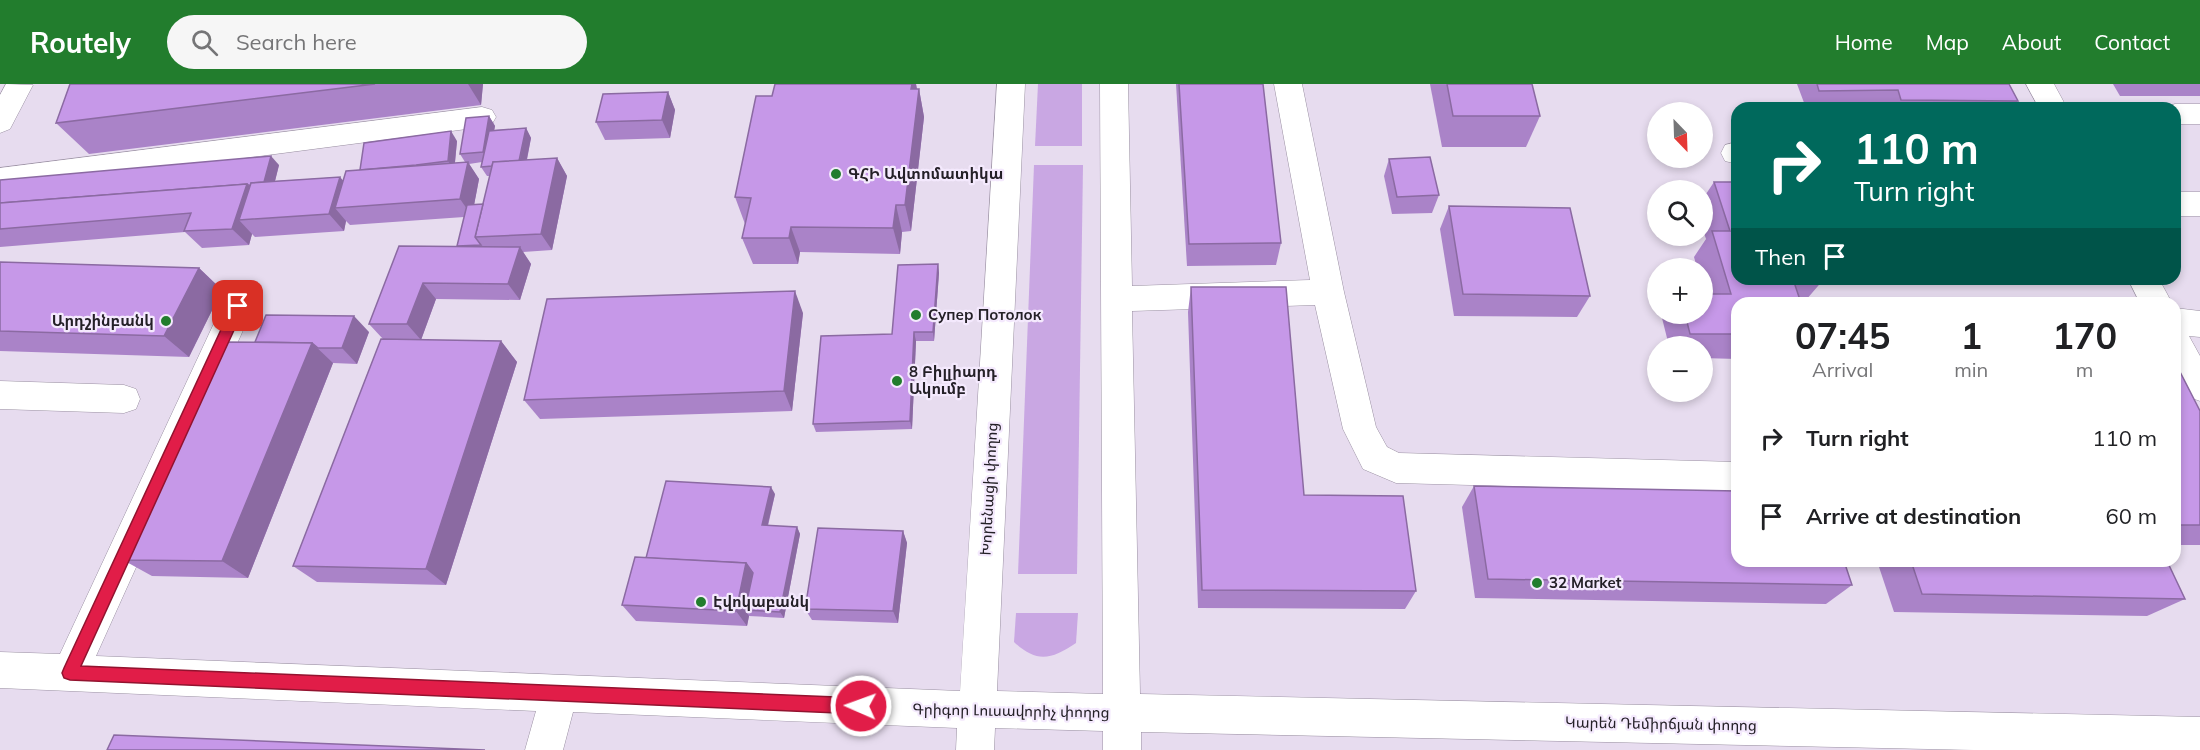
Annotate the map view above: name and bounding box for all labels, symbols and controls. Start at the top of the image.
search box [167,15,587,69]
text: Routely [30,25,131,60]
icon: search [188,26,221,59]
text: Search here [236,28,357,56]
text: Home [1835,29,1893,55]
text: Map [1926,29,1969,55]
text: About [2002,29,2061,55]
text: Contact [2094,29,2170,55]
north arrow [1647,102,1713,168]
map controls [1647,102,1713,402]
text: 110 m [1854,122,1979,175]
icon: right [1755,126,1833,204]
place label: ԳՀԻ Ավտոմատիկա [848,164,1003,183]
marker: ԳՀԻ Ավտոմատիկա [829,167,843,181]
text: Turn right [1854,174,1974,208]
button: search [1647,180,1713,246]
icon: arrive [1818,240,1851,273]
text: Then [1755,243,1806,271]
button: + [1647,258,1713,324]
pin [212,280,263,331]
icon: arrive [221,289,254,322]
place label: Супер Потолок [928,305,1042,324]
marker: Супер Потолок [909,308,923,322]
place label: Արդշինբանկ [52,311,154,330]
text: 07:45 [1795,313,1890,358]
text: 1 [1960,313,1982,358]
text: 170 [2052,313,2117,358]
marker: Արդշինբանկ [159,314,173,328]
button: − [1647,336,1713,402]
text: Arrival [1812,357,1873,382]
text: min [1954,357,1988,382]
text: m [2076,357,2093,382]
place label: 8 Բիլլիարդ Ակումբ [909,362,997,398]
marker: 8 Բիլլիարդ Ակումբ [890,374,904,388]
street label: Խորենացի փողոց [976,422,1001,556]
icon: right [1755,422,1788,455]
text: Turn right [1806,424,1909,452]
text: 110 m [2092,424,2157,452]
icon: arrive [1755,500,1788,533]
text: Arrive at destination [1806,502,2021,530]
text: 60 m [2106,502,2157,530]
place label: 32 Market [1549,573,1622,592]
marker: 32 Market [1530,576,1544,590]
place label: Էվոկաբանկ [713,592,809,611]
marker: Էվոկաբանկ [694,595,708,609]
position arrow [829,674,893,738]
street label: Գրիգոր Լուսավորիչ փողոց [912,699,1110,722]
street label: Կարեն Դեմիրճյան փողոց [1565,712,1757,735]

